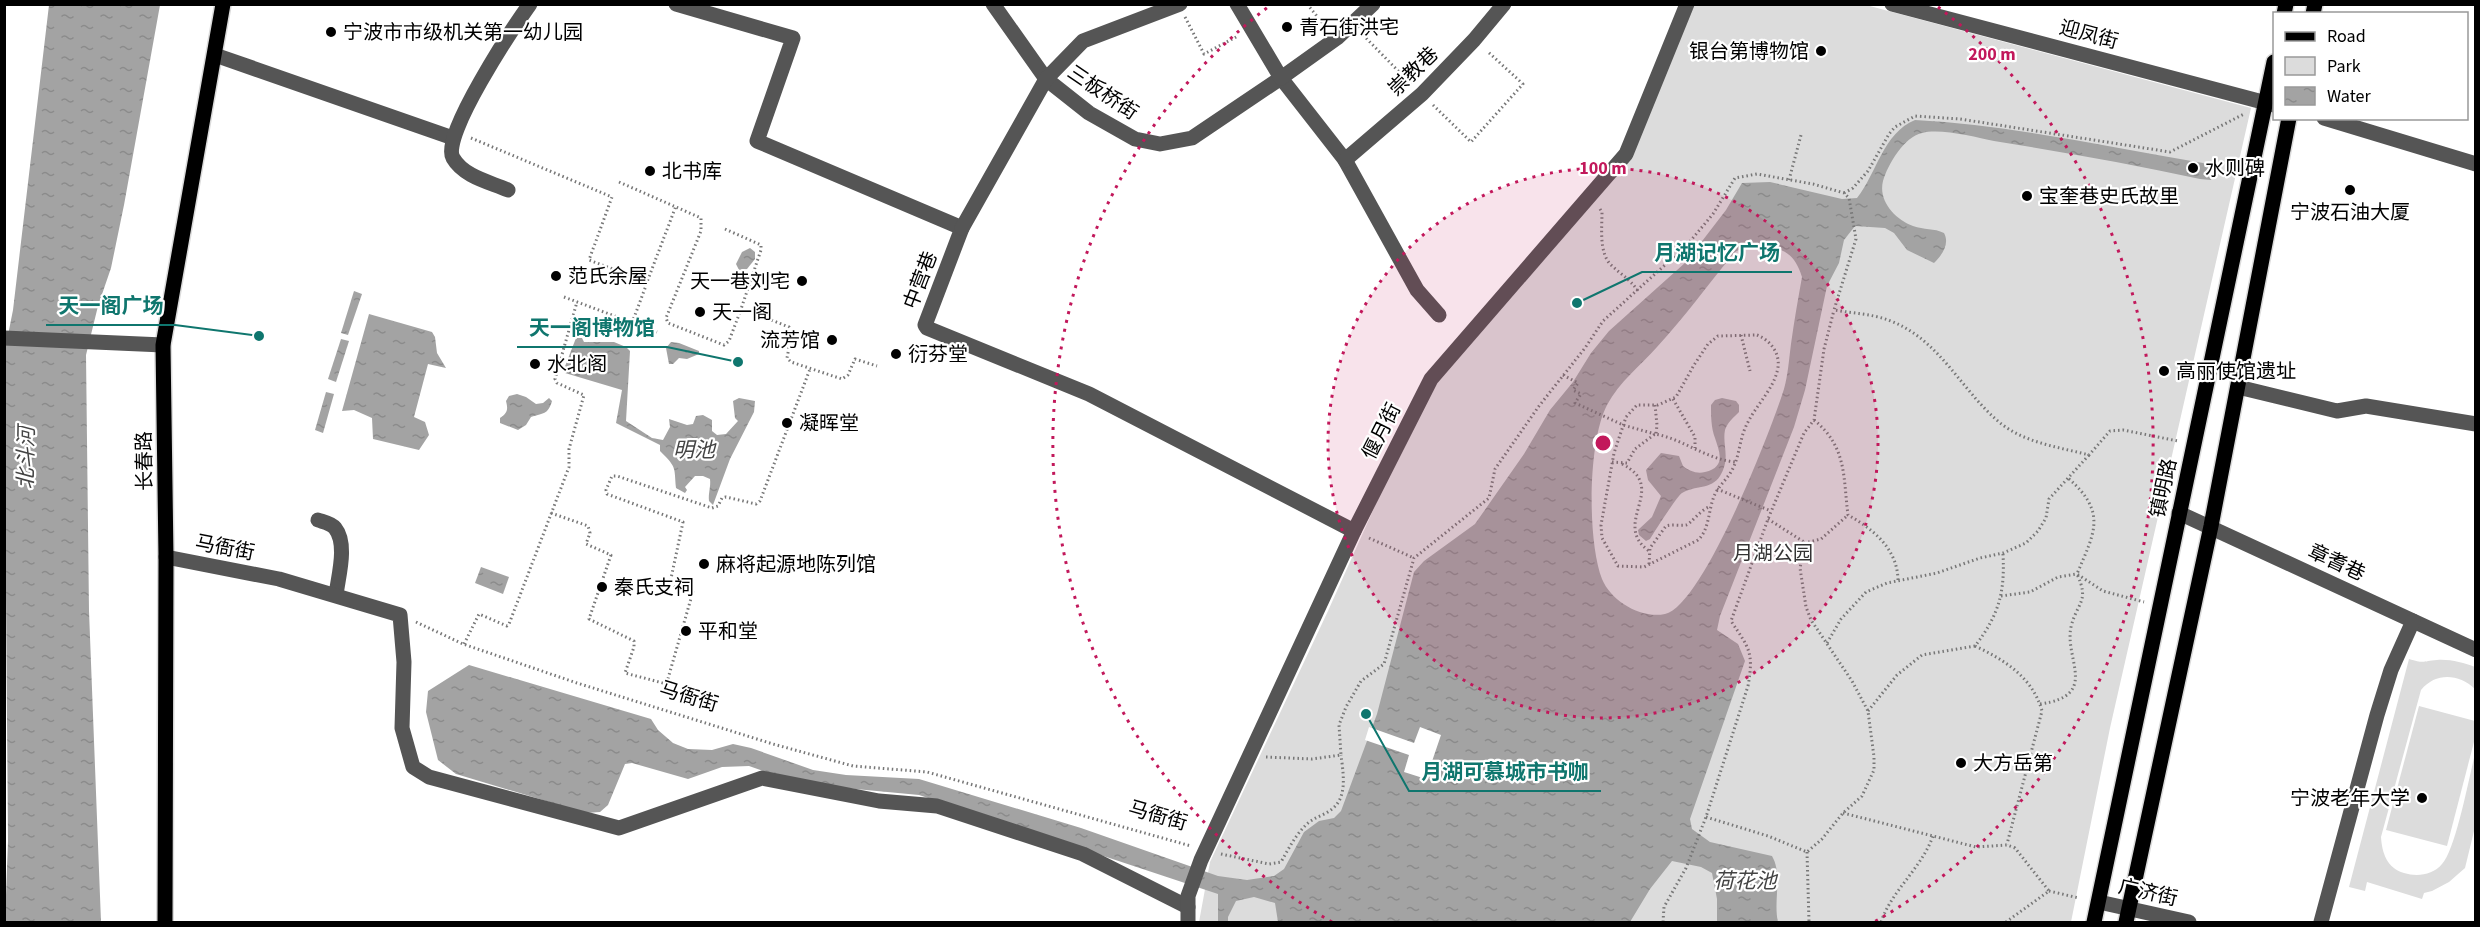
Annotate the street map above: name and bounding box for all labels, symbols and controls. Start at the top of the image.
legend [2273,12,2468,120]
place label: 青石街洪宅 [1299,14,1399,42]
street label: 迎凤街 [2056,14,2121,56]
place label: 宁波市市级机关第一幼儿园 [343,19,583,47]
marker: 青石街洪宅 [1280,20,1294,34]
text: Road [2327,24,2366,49]
marker: 宁波市市级机关第一幼儿园 [324,25,338,39]
place label: 银台第博物馆 [1689,38,1809,66]
street label: 崇教巷 [1382,41,1445,103]
text: 200 m [1968,42,2016,67]
marker: 银台第博物馆 [1814,44,1828,58]
text: Park [2327,54,2361,79]
street label: 三板桥街 [1061,59,1143,127]
text: Water [2327,84,2371,109]
place label: 水则碑 [2205,155,2265,183]
text: 100 m [1579,156,1627,181]
place label: 北书库 [662,158,722,186]
marker: 水则碑 [2186,161,2200,175]
marker: 北书库 [643,164,657,178]
place label: 宝奎巷史氏故里 [2039,183,2179,211]
marker: 宁波石油大厦 [2343,183,2357,197]
marker: 宝奎巷史氏故里 [2020,189,2034,203]
place label: 宁波石油大厦 [2290,199,2410,227]
callout: 月湖记忆广场 [1642,233,1792,272]
text: 月湖记忆广场 [1654,238,1780,268]
street label: 中营巷 [897,247,945,313]
place label: 范氏余屋 [568,263,648,291]
place label: 天一巷刘宅 [690,268,790,296]
marker: 范氏余屋 [549,269,563,283]
marker: 天一巷刘宅 [795,274,809,288]
callout: 天一阁广场 [46,286,175,325]
text: 天一阁广场 [59,291,164,321]
place label: 天一阁 [712,299,772,327]
marker: 天一阁 [693,305,707,319]
callout: 天一阁博物馆 [517,308,667,347]
text: 天一阁博物馆 [529,313,655,343]
place label: 流芳馆 [760,327,820,355]
marker: 流芳馆 [825,333,839,347]
place label: 衍芬堂 [908,341,968,369]
marker: 衍芬堂 [889,347,903,361]
place label: 水北阁 [547,351,607,379]
marker: 水北阁 [528,357,542,371]
place label: 高丽使馆遗址 [2176,358,2296,386]
marker: 高丽使馆遗址 [2157,364,2171,378]
street label: 偃月街 [1356,398,1408,465]
place label: 凝晖堂 [799,410,859,438]
marker: 凝晖堂 [780,416,794,430]
water label: 北斗河 [10,422,42,490]
street label: 长春路 [130,431,160,491]
centre of rings [1593,433,1613,453]
water label: 明池 [673,435,717,465]
street label: 镇明路 [2144,456,2184,520]
street label: 马衙街 [193,529,257,567]
street label: 章耆巷 [2303,538,2370,588]
park label: 月湖公园 [1733,540,1813,568]
place label: 麻将起源地陈列馆 [716,551,876,579]
marker: 麻将起源地陈列馆 [697,557,711,571]
place label: 秦氏支祠 [614,574,694,602]
marker: 秦氏支祠 [595,580,609,594]
place label: 平和堂 [698,618,758,646]
marker: 平和堂 [679,624,693,638]
street label: 马衙街 [656,675,721,719]
place label: 大方岳第 [1973,750,2053,778]
callout: 月湖可慕城市书咖 [1409,752,1601,791]
marker: 大方岳第 [1954,756,1968,770]
text: 月湖可慕城市书咖 [1421,757,1589,787]
place label: 宁波老年大学 [2290,785,2410,813]
marker: 宁波老年大学 [2415,791,2429,805]
street label: 马衙街 [1125,794,1190,838]
water label: 荷花池 [1714,866,1778,896]
street label: 广济街 [2115,873,2180,913]

